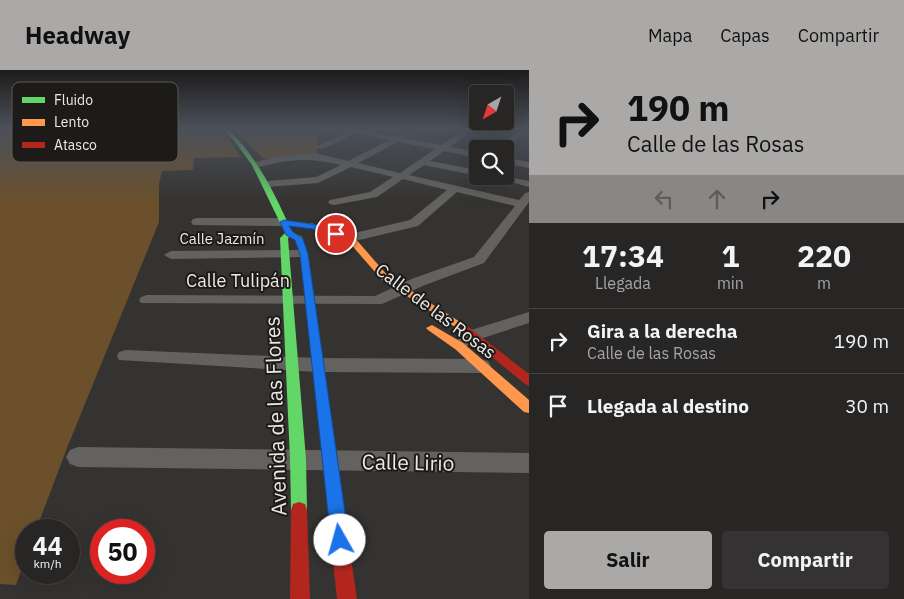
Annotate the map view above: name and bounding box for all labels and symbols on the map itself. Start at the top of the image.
legend [12,82,178,162]
north arrow [469,85,514,130]
text: Fluido [54,91,93,109]
text: Lento [54,113,89,131]
text: Atasco [54,136,97,154]
pin [315,213,357,255]
street label: Calle Jazmín [179,229,265,248]
street label: Calle de las Rosas [371,258,501,364]
street label: Calle Tulipán [186,269,290,292]
street label: Avenida de las Flores [258,316,292,516]
street label: Calle Lirio [361,447,455,477]
position arrow [313,513,365,565]
speed limit sign: 50 [90,519,155,584]

